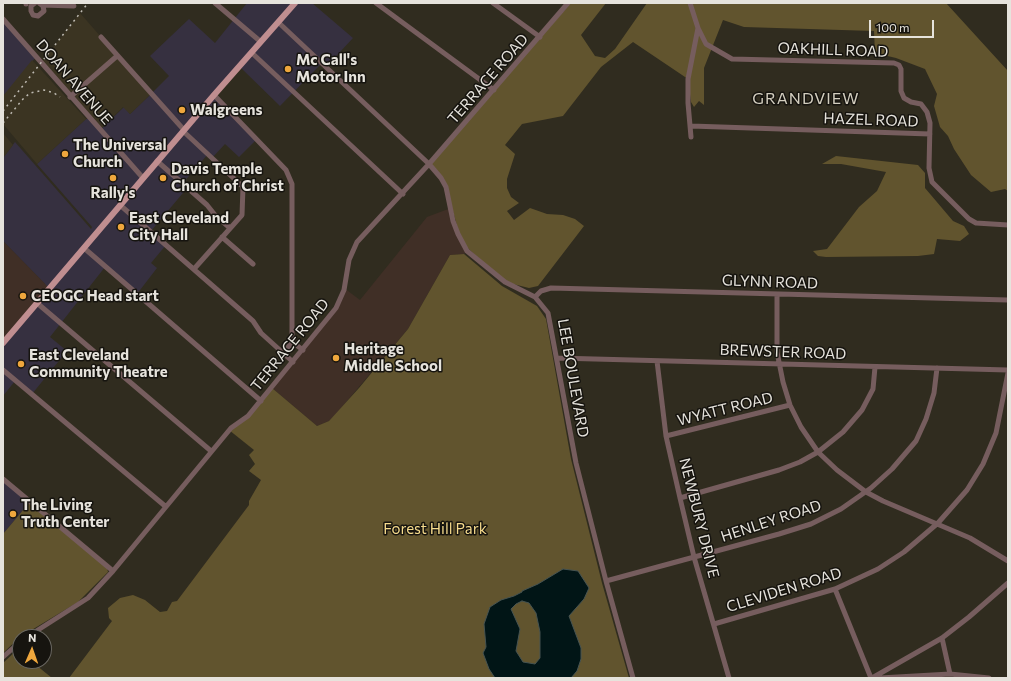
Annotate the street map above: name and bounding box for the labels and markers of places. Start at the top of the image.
place label: Mc Call's Motor Inn [296,51,366,86]
marker: Mc Call's Motor Inn [283,64,293,74]
place label: Walgreens [190,101,263,119]
marker: Walgreens [177,105,187,115]
place label: The Universal Church [73,136,167,171]
marker: The Universal Church [60,149,70,159]
place label: Davis Temple Church of Christ [171,160,284,195]
marker: Rally's [108,173,118,183]
marker: Davis Temple Church of Christ [158,173,168,183]
place label: Rally's [91,184,135,202]
place label: East Cleveland City Hall [129,209,229,244]
marker: East Cleveland City Hall [116,222,126,232]
place label: CEOGC Head start [31,287,159,305]
marker: CEOGC Head start [18,291,28,301]
place label: Heritage Middle School [344,340,442,375]
place label: East Cleveland Community Theatre [29,346,168,381]
marker: Heritage Middle School [331,353,341,363]
marker: East Cleveland Community Theatre [16,359,26,369]
place label: The Living Truth Center [21,496,110,531]
marker: The Living Truth Center [8,509,18,519]

